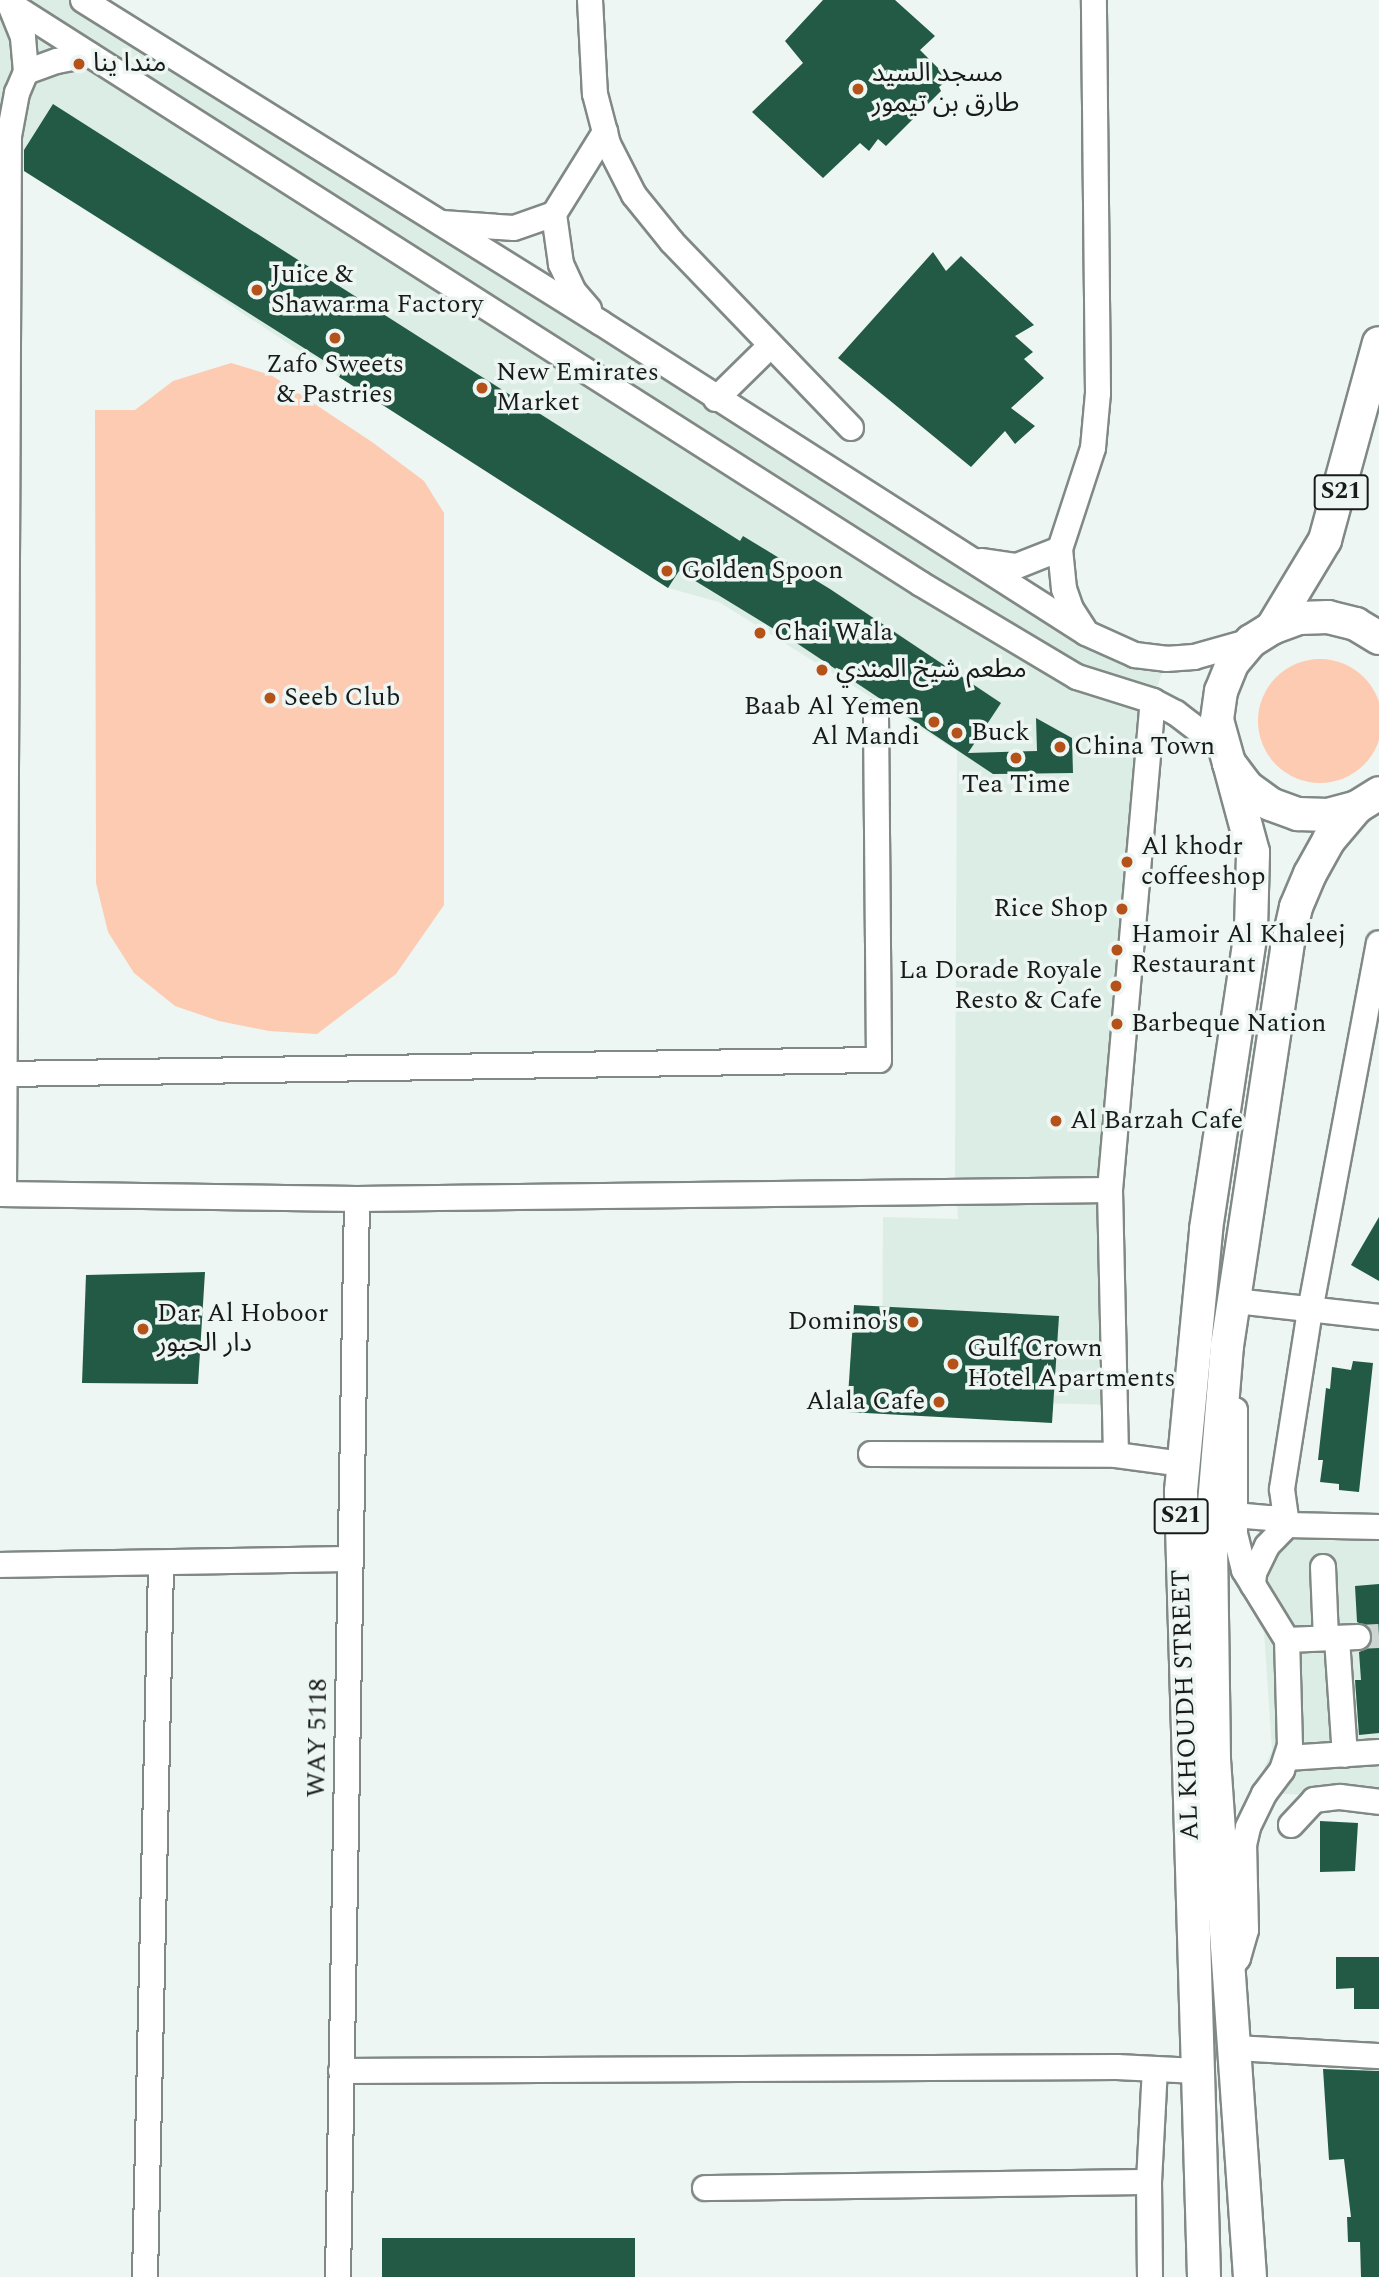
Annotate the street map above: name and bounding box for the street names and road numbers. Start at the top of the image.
road number: S21 [1313,472,1369,512]
road number: S21 [1153,1496,1209,1536]
street label: AL KHOUDH STREET [1166,1569,1206,1841]
street label: WAY 5118 [301,1678,335,1798]

